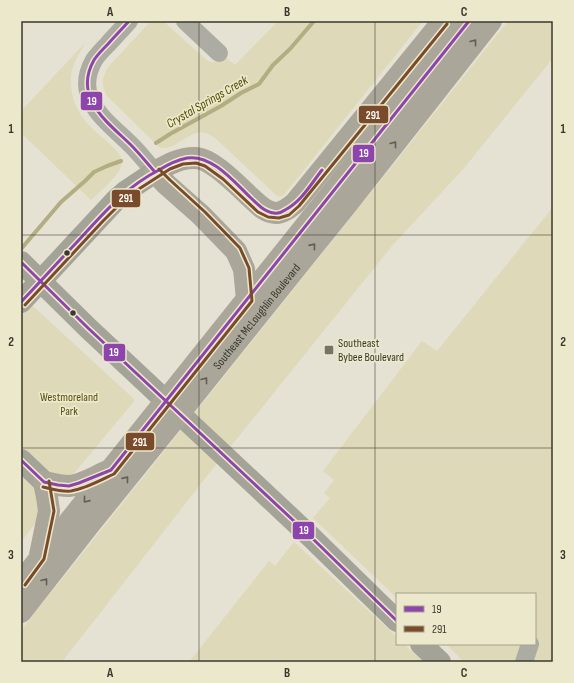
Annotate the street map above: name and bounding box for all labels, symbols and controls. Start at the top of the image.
text: A [106,4,114,20]
text: B [284,4,290,20]
text: C [461,4,468,20]
one-way arrow [470,40,477,47]
water label: Crystal Springs Creek [163,72,252,132]
line badge: 19 [80,91,103,111]
text: 19 [87,95,97,108]
line badge: 291 [358,105,389,124]
text: 291 [366,109,381,122]
text: 1 [8,121,14,137]
text: 1 [560,121,566,137]
one-way arrow [389,142,396,149]
line badge: 19 [352,144,375,163]
text: 19 [359,147,369,160]
line badge: 291 [111,189,141,208]
text: 291 [119,192,134,205]
one-way arrow [308,243,315,250]
unlabelled marker [62,248,72,258]
street label: Southeast McLoughlin Boulevard [210,261,304,372]
unlabelled marker [68,308,78,318]
text: 2 [8,334,14,350]
text: 2 [560,334,566,350]
place label: Southeast Bybee Boulevard [338,336,404,365]
line badge: 19 [103,343,126,362]
marker: Southeast Bybee Boulevard [323,344,335,356]
text: 19 [109,346,119,359]
one-way arrow [201,378,208,385]
park label: Westmoreland Park [40,390,98,419]
line badge: 291 [125,432,155,451]
text: 291 [133,436,148,449]
one-way arrow [121,476,128,484]
one-way arrow [84,496,91,503]
line badge: 19 [292,521,315,540]
text: 19 [299,524,309,537]
text: 3 [8,547,14,563]
text: 3 [560,547,566,563]
one-way arrow [40,578,47,585]
legend [396,593,536,645]
text: 19 [432,602,442,617]
text: 291 [432,622,447,637]
text: A [106,665,114,681]
text: B [284,665,290,681]
text: C [461,665,468,681]

